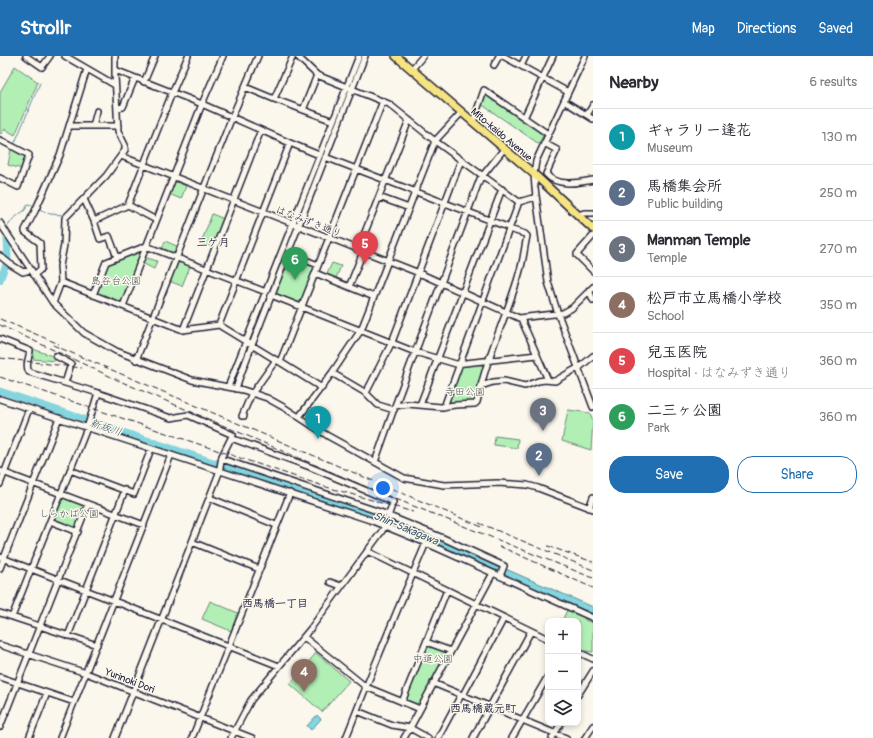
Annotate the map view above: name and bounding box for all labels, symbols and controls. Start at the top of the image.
text: Strollr [20,16,71,40]
text: Map [692,20,715,37]
text: Directions [737,20,796,37]
text: Saved [818,20,853,37]
text: Nearby [609,72,658,93]
text: 6 results [810,74,857,90]
street label: Mito-kaido Avenue [468,106,534,164]
text: ギャラリー逢花 [647,121,751,140]
text: 1 [619,129,625,145]
text: 130 m [821,129,857,145]
text: Museum [647,140,693,156]
text: 馬橋集会所 [647,177,722,196]
text: 2 [618,185,626,201]
text: 250 m [819,185,857,201]
text: Public building [647,196,723,212]
street label: はなみずき通り [274,204,343,240]
pin: 5 [352,231,378,264]
text: Manman Temple [647,231,750,250]
district label: 三ケ月 [197,236,230,249]
text: 3 [618,241,626,257]
text: 270 m [820,241,857,257]
pin: 6 [282,247,308,280]
text: Temple [647,250,687,266]
park label: 島谷台公園 [91,275,141,287]
text: 松戸市立馬橋小学校 [647,289,782,308]
text: 4 [618,297,626,313]
text: 350 m [819,297,857,313]
text: School [647,308,684,324]
text: 兒玉医院 [647,343,707,362]
text: 5 [618,353,626,369]
text: 360 m [819,353,857,369]
text: Hospital · はなみずき通り [647,365,791,381]
park label: 寺田公園 [445,386,485,398]
pin: 3 [530,398,556,431]
text: 二三ヶ公園 [647,401,722,420]
pin: 1 [305,406,331,439]
text: 6 [618,409,626,425]
text: 360 m [819,409,857,425]
water label: 新坂川 [88,416,124,439]
text: Park [647,420,670,436]
pin: 2 [526,443,552,476]
button: Save [609,456,729,493]
button: Share [737,456,857,493]
your location [373,478,393,498]
park label: しらかば公園 [39,508,99,520]
water label: Shin-Sakagawa [372,509,441,548]
district label: 西馬橋一丁目 [242,597,308,610]
map controls [545,618,581,726]
button: + [545,618,581,654]
park label: 中道公園 [413,653,453,665]
button: − [545,654,581,690]
pin: 4 [291,659,317,692]
street label: Yurinoki Dori [102,666,156,696]
button: layers [545,690,581,726]
district label: 西馬橋蔵元町 [450,702,517,715]

